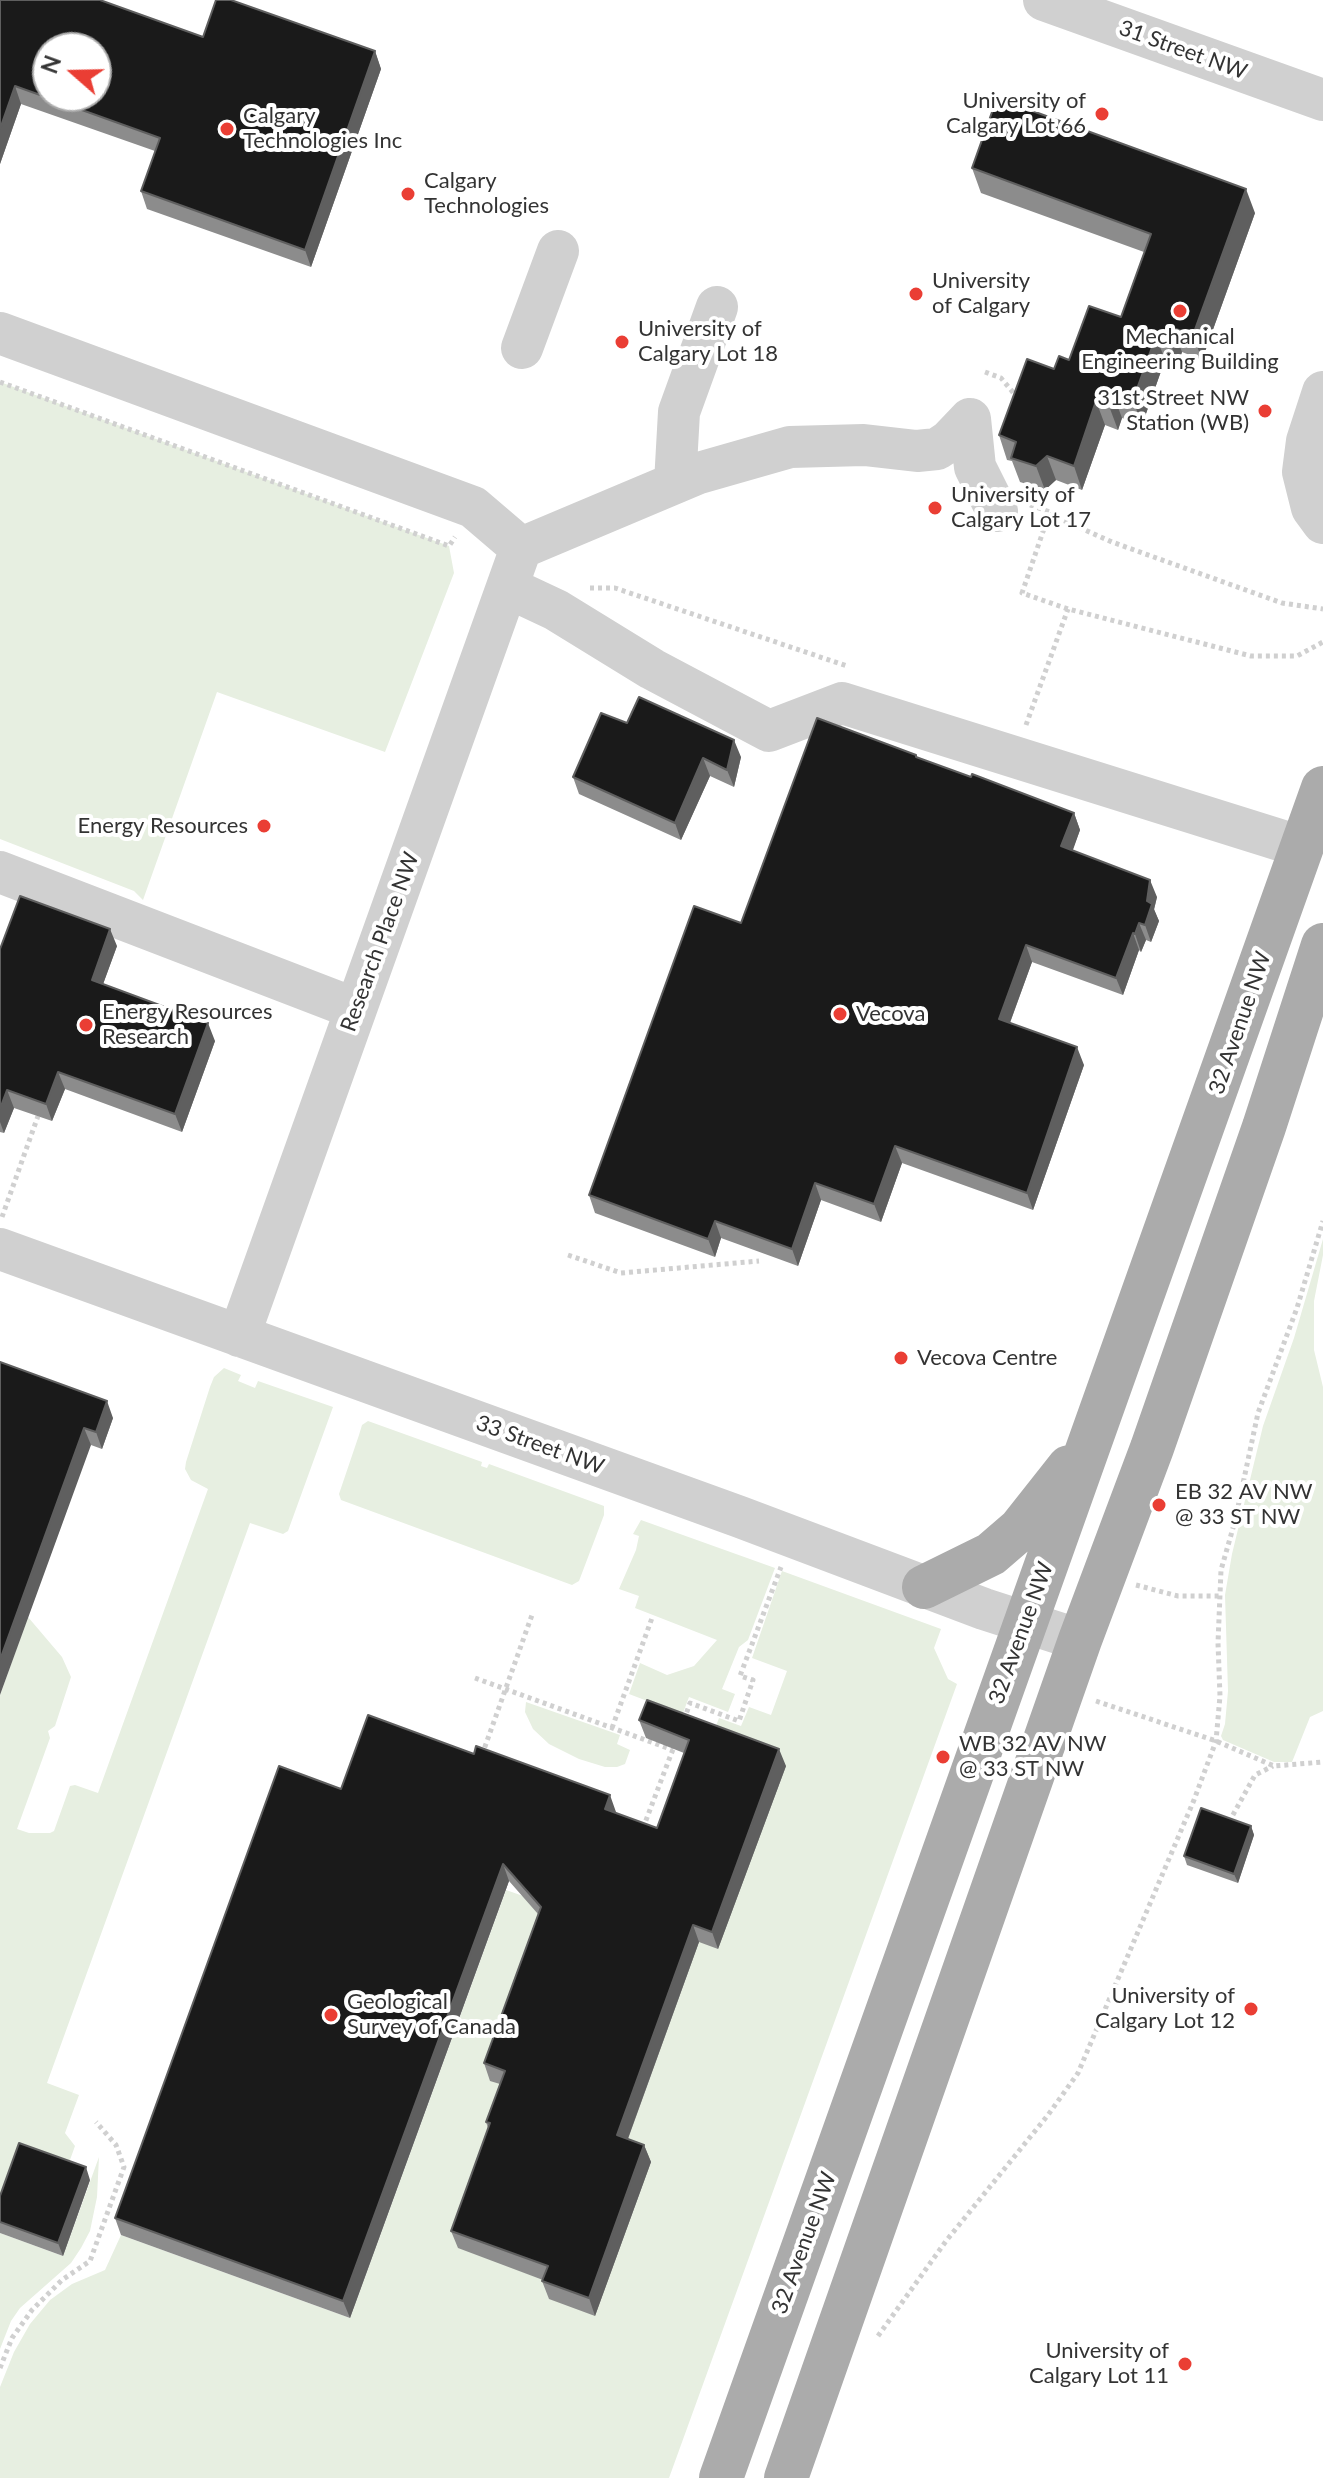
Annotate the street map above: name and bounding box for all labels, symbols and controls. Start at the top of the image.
street label: 31 Street NW [1115,15,1251,85]
north arrow [32,32,112,112]
text: N [35,52,66,77]
place label: University of Calgary Lot 66 [946,88,1086,140]
place label: Calgary Technologies Inc [243,103,402,154]
marker: University of Calgary Lot 66 [1093,105,1111,123]
marker: Calgary Technologies Inc [218,120,236,138]
place label: Calgary Technologies [424,168,549,220]
marker: Calgary Technologies [399,185,417,203]
place label: University of Calgary [932,268,1030,320]
marker: University of Calgary [907,285,925,303]
marker: Mechanical Engineering Building [1171,302,1189,320]
place label: University of Calgary Lot 18 [638,316,778,368]
place label: Mechanical Engineering Building [1081,324,1279,376]
marker: University of Calgary Lot 18 [613,333,631,351]
place label: 31st Street NW Station (WB) [1097,385,1249,436]
marker: 31st Street NW Station (WB) [1256,402,1274,420]
place label: University of Calgary Lot 17 [951,482,1091,534]
marker: University of Calgary Lot 17 [926,499,944,517]
place label: Energy Resources [78,813,248,839]
marker: Energy Resources [255,817,273,835]
street label: Research Place NW [335,849,425,1035]
street label: 32 Avenue NW [1203,948,1277,1098]
place label: Energy Resources Research [102,999,272,1050]
place label: Vecova [856,1001,925,1027]
marker: Vecova [831,1005,849,1023]
marker: Energy Resources Research [77,1016,95,1034]
place label: Vecova Centre [917,1345,1057,1371]
marker: Vecova Centre [892,1349,910,1367]
street label: 33 Street NW [472,1410,608,1480]
place label: EB 32 AV NW @ 33 ST NW [1175,1479,1313,1530]
marker: EB 32 AV NW @ 33 ST NW [1150,1496,1168,1514]
street label: 32 Avenue NW [983,1558,1059,1708]
place label: WB 32 AV NW @ 33 ST NW [959,1731,1107,1782]
marker: WB 32 AV NW @ 33 ST NW [934,1748,952,1766]
place label: University of Calgary Lot 12 [1095,1983,1235,2034]
place label: Geological Survey of Canada [347,1989,516,2040]
marker: University of Calgary Lot 12 [1242,2000,1260,2018]
marker: Geological Survey of Canada [322,2006,340,2024]
street label: 32 Avenue NW [766,2168,842,2318]
place label: University of Calgary Lot 11 [1029,2338,1169,2390]
marker: University of Calgary Lot 11 [1176,2355,1194,2373]

